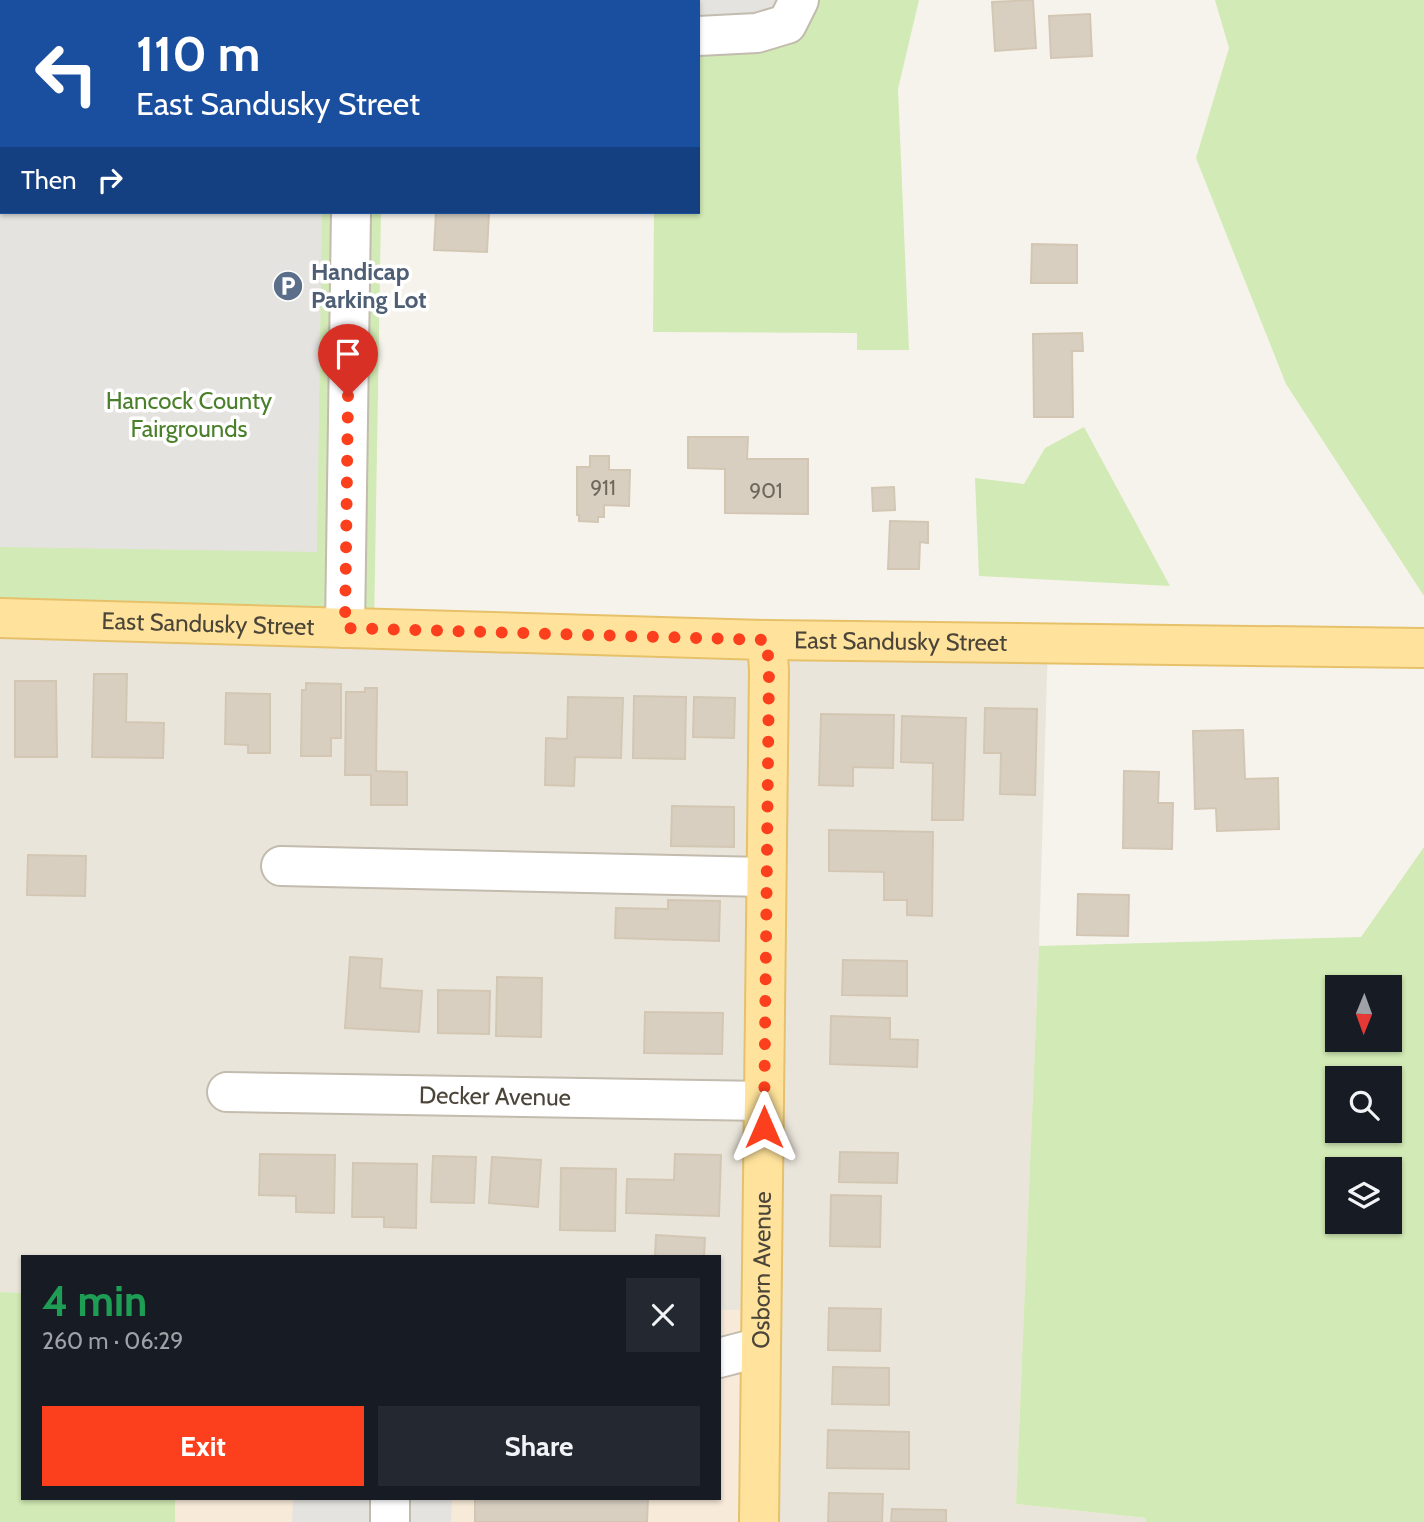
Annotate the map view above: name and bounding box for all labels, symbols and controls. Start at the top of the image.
text: 110 m [136,24,260,83]
icon: left [21,28,112,119]
text: East Sandusky Street [136,84,420,123]
icon: right [91,161,129,199]
text: Then [21,164,77,196]
place label: Handicap Parking Lot [311,257,427,314]
parking icon: Handicap Parking Lot [271,269,305,303]
pin [318,324,378,396]
icon: arrive [329,335,367,373]
park label: Hancock County Fairgrounds [106,386,272,443]
house number: 911 [590,475,616,500]
house number: 901 [749,478,783,503]
street label: East Sandusky Street [101,606,315,641]
street label: East Sandusky Street [794,625,1007,657]
north arrow [1325,975,1402,1052]
map controls [1325,975,1402,1234]
button: search [1325,1066,1402,1143]
street label: Decker Avenue [419,1080,571,1112]
position arrow [727,1090,801,1164]
button: layers [1325,1157,1402,1234]
street label: Osborn Avenue [746,1191,777,1349]
text: 4 min [42,1275,147,1327]
button: close [626,1278,700,1352]
text: 260 m · 06:29 [42,1327,183,1355]
button: Exit [42,1406,364,1486]
button: Share [378,1406,700,1486]

